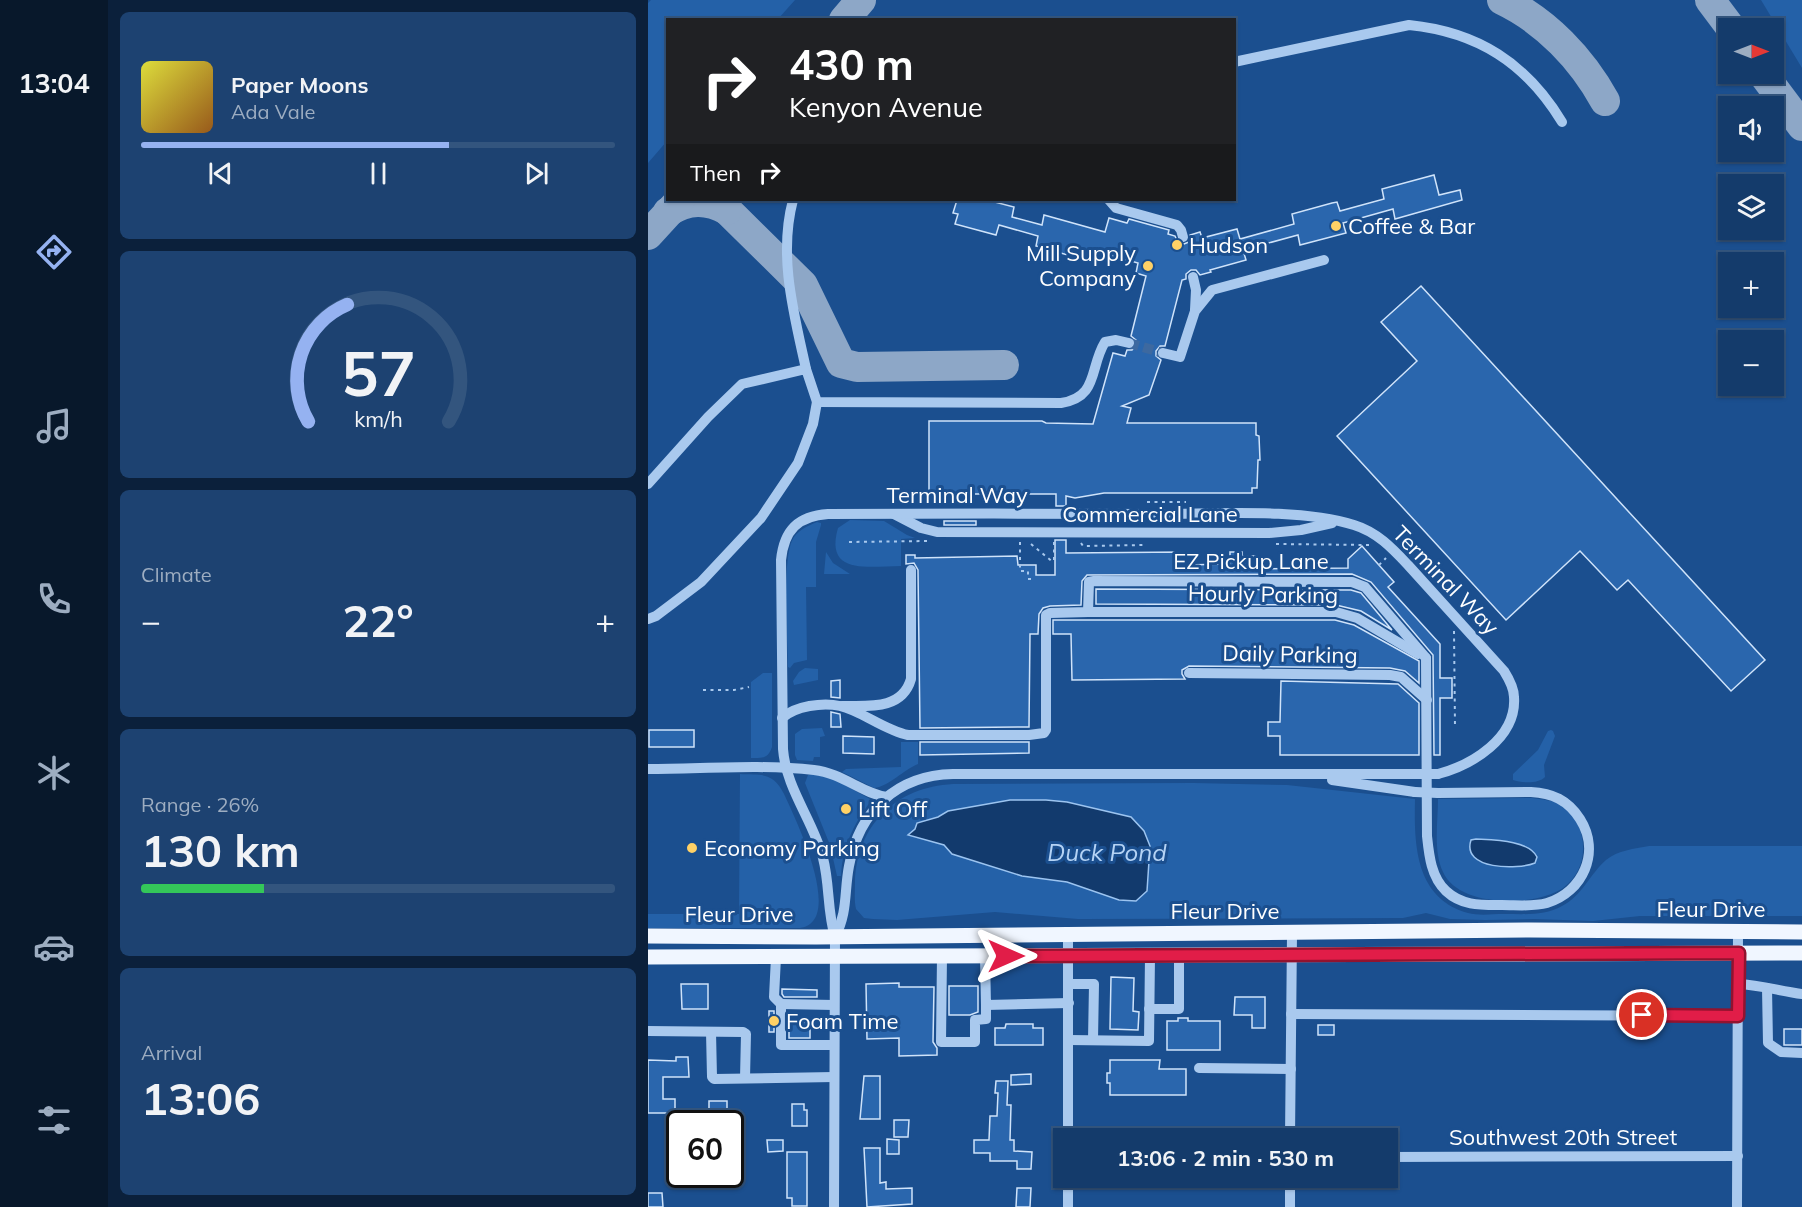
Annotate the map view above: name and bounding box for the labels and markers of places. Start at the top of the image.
place label: Coffee & Bar [1348,212,1475,240]
marker: Coffee & Bar [1329,219,1343,233]
place label: Hudson [1189,231,1268,259]
marker: Hudson [1170,238,1184,252]
place label: Mill Supply Company [1026,239,1136,292]
marker: Mill Supply Company [1141,259,1155,273]
place label: Lift Off [858,795,928,823]
marker: Lift Off [839,802,853,816]
place label: Economy Parking [704,834,880,862]
marker: Economy Parking [685,841,699,855]
pin [1616,989,1667,1040]
place label: Foam Time [786,1007,899,1035]
marker: Foam Time [767,1014,781,1028]

